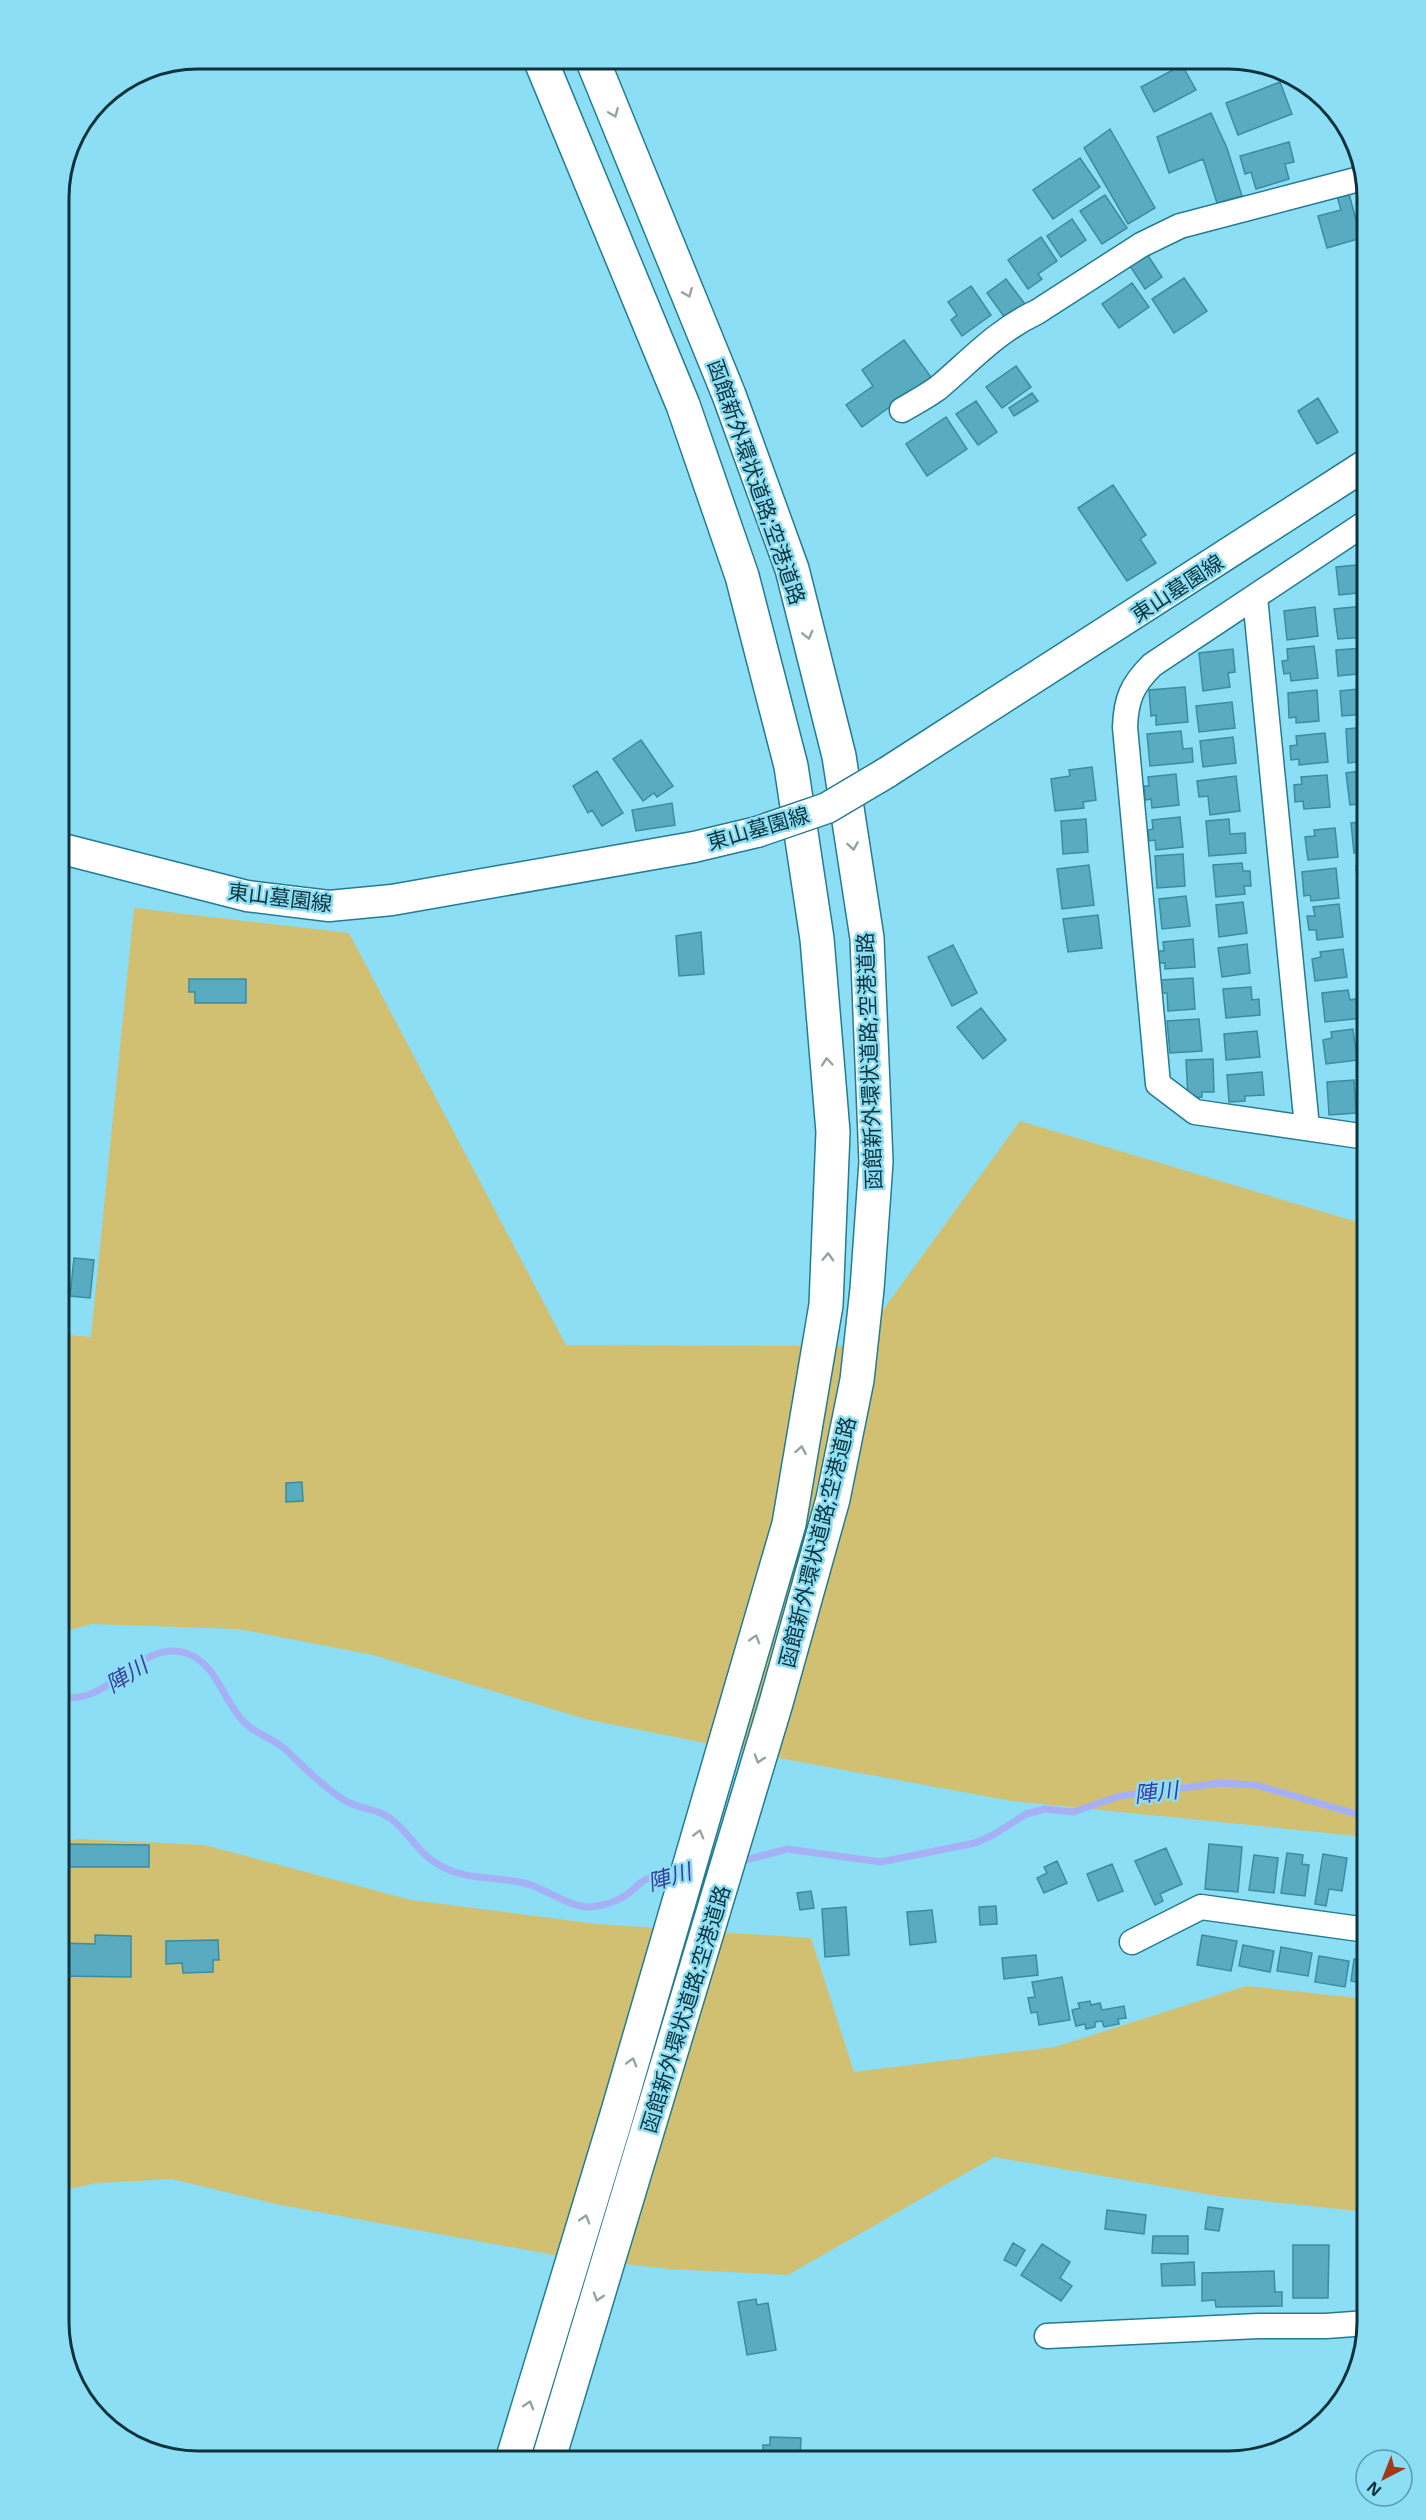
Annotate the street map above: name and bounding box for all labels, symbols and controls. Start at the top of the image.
one-way arrow [607,107,619,118]
one-way arrow [681,287,693,298]
street label: 函館新外環状道路;空港道路 [702,356,812,608]
street label: 東山墓園線 [1125,548,1229,628]
one-way arrow [801,630,814,640]
street label: 東山墓園線 [704,800,812,856]
one-way arrow [846,842,858,851]
street label: 東山墓園線 [226,877,334,917]
street label: 函館新外環状道路;空港道路 [851,932,887,1190]
one-way arrow [821,1058,834,1067]
one-way arrow [821,1253,834,1262]
street label: 函館新外環状道路;空港道路 [772,1414,862,1670]
one-way arrow [794,1445,807,1455]
one-way arrow [748,1634,760,1645]
water label: 陣川 [99,1649,154,1698]
one-way arrow [754,1754,766,1764]
water label: 陣川 [1132,1773,1182,1809]
one-way arrow [691,1829,704,1839]
water label: 陣川 [644,1855,696,1897]
street label: 函館新外環状道路;空港道路 [634,1882,736,2136]
one-way arrow [625,2057,637,2067]
one-way arrow [578,2214,590,2225]
one-way arrow [593,2291,605,2302]
one-way arrow [522,2400,534,2411]
north arrow [1354,2448,1414,2508]
text: N [1362,2477,1386,2502]

